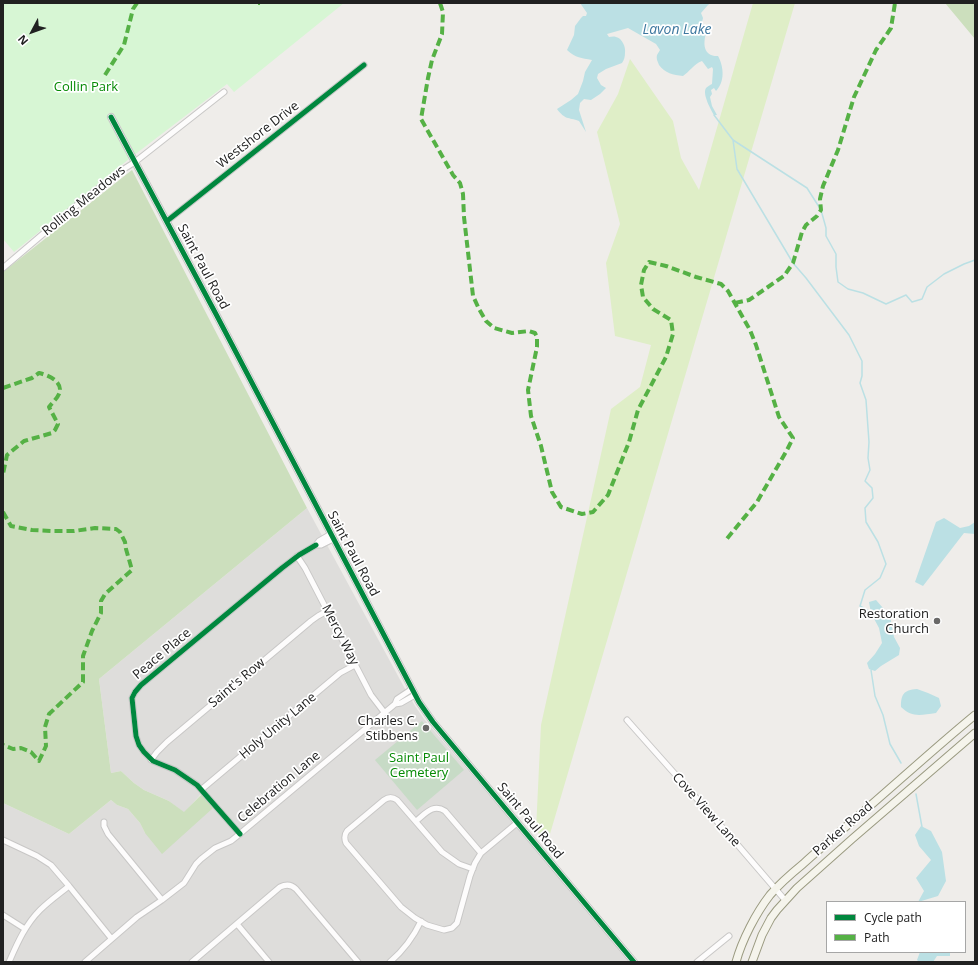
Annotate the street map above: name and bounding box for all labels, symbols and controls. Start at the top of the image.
north arrow [12,12,52,52]
water label: Lavon Lake [642,22,712,38]
text: N [14,32,31,49]
park label: Collin Park [54,79,118,95]
street label: Westshore Drive [214,98,302,172]
street label: Rolling Meadows [39,163,129,239]
street label: Saint Paul Road [174,222,232,312]
street label: Saint Paul Road [324,509,382,599]
street label: Mercy Way [318,602,362,668]
place label: Restoration Church [859,606,929,637]
marker: Restoration Church [932,616,942,626]
street label: Peace Place [130,625,194,683]
street label: Saint's Row [206,655,268,711]
street label: Holy Unity Lane [237,689,319,763]
place label: Charles C. Stibbens [358,713,418,744]
marker: Charles C. Stibbens [421,723,431,733]
street label: Celebration Lane [235,748,323,826]
park label: Saint Paul Cemetery [389,750,449,781]
street label: Cove View Lane [669,770,743,850]
street label: Saint Paul Road [494,780,566,862]
street label: Parker Road [810,799,876,859]
legend [826,901,966,953]
text: Cycle path [864,909,922,926]
text: Path [864,929,890,946]

